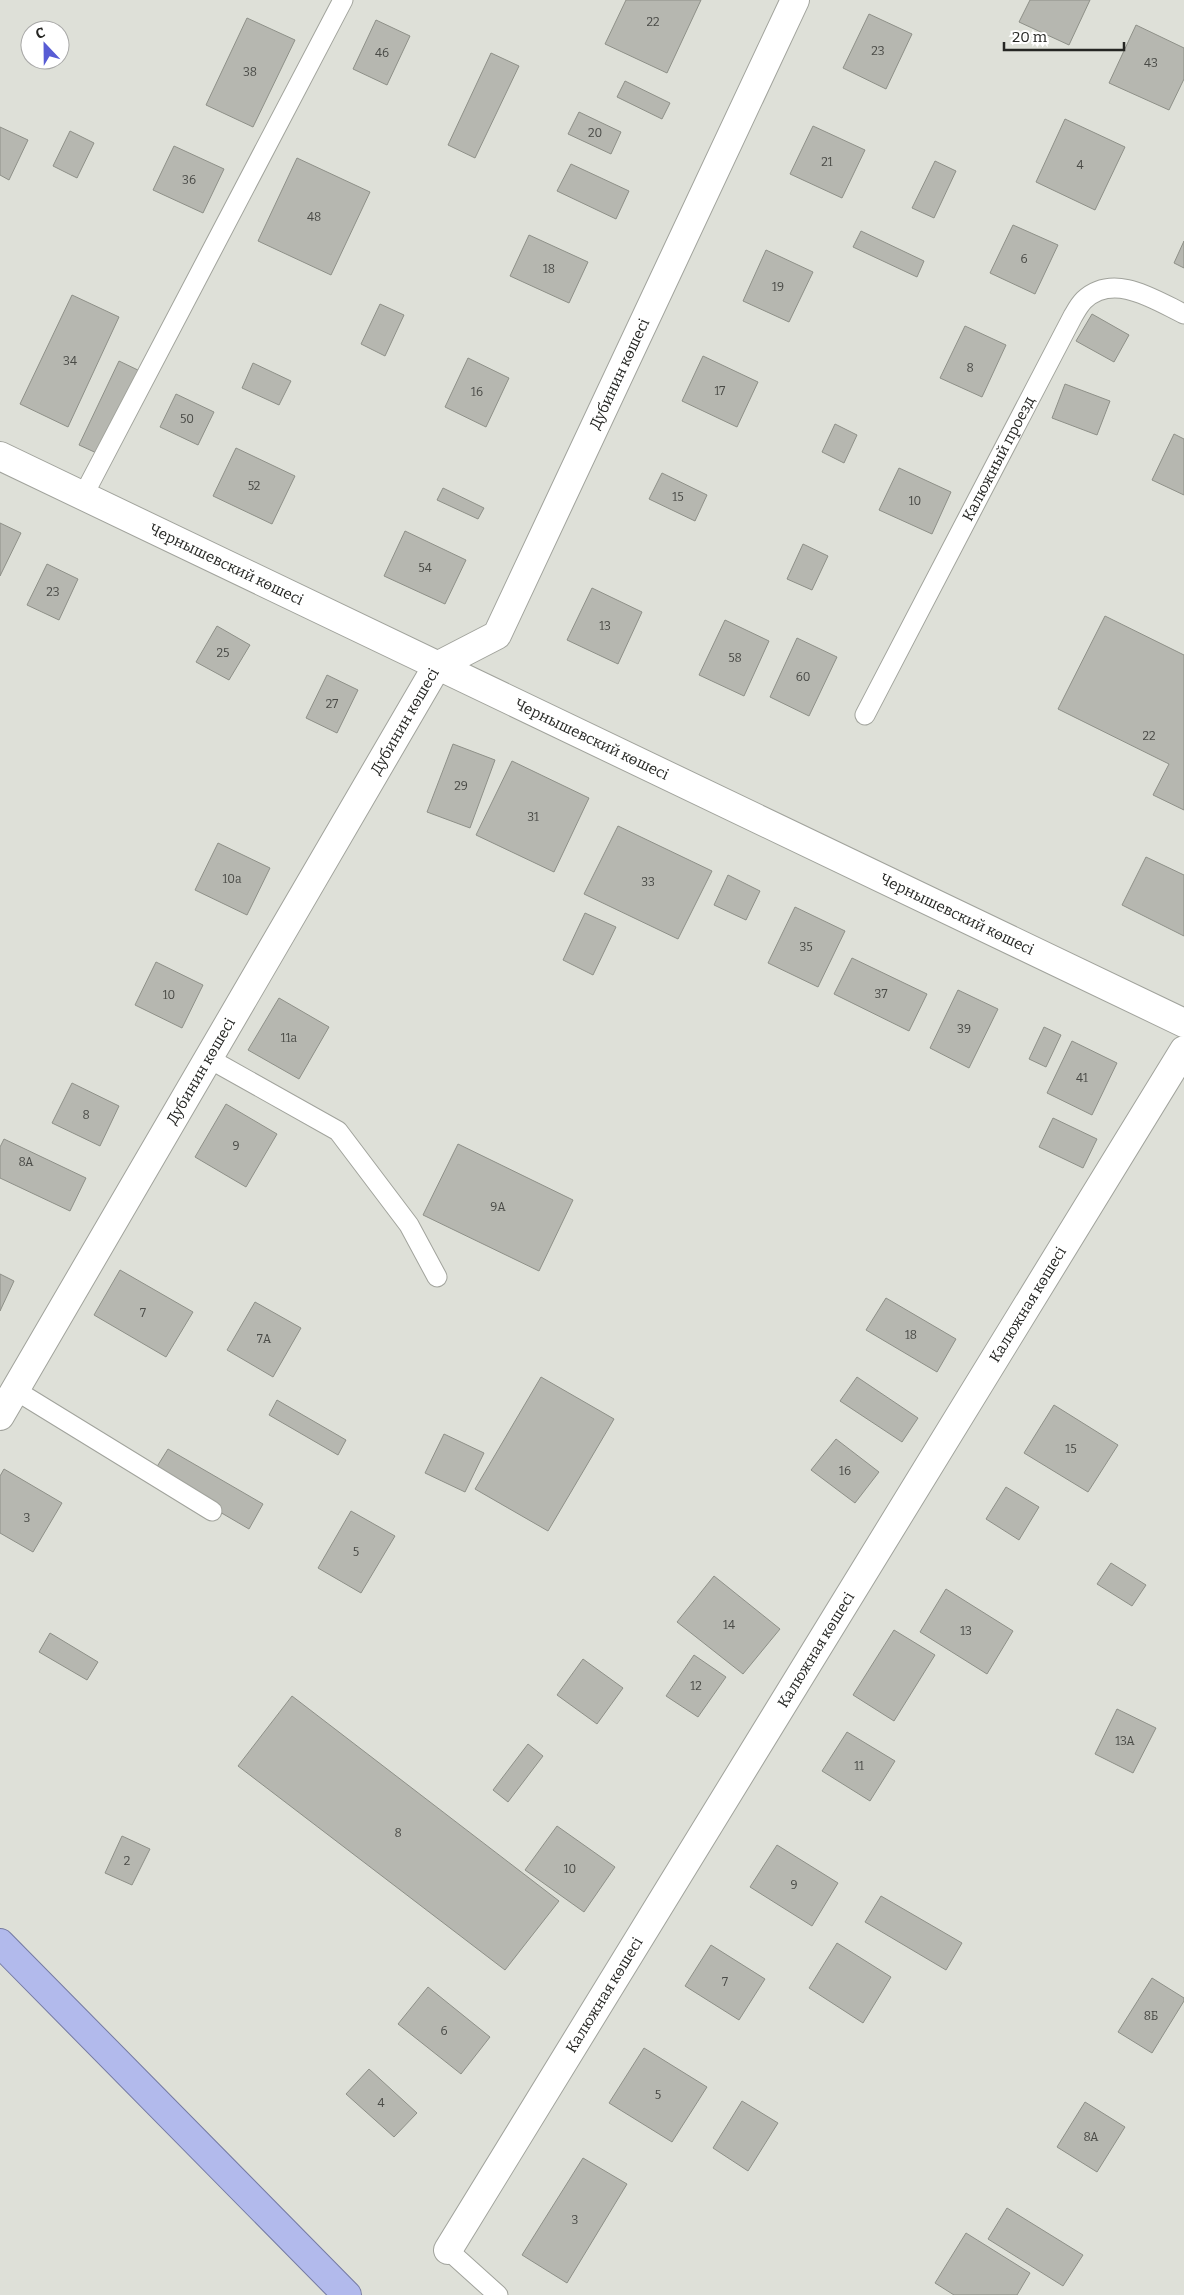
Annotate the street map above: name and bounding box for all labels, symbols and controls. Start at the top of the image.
house number: 22 [646,15,660,29]
north arrow [20,20,70,70]
scale bar [1004,20,1124,52]
text: С [33,24,48,43]
text: 20 m [1012,28,1048,46]
house number: 23 [871,44,885,58]
house number: 46 [375,46,389,60]
house number: 43 [1144,56,1158,70]
house number: 38 [243,65,257,79]
house number: 20 [588,126,602,140]
house number: 21 [821,155,833,169]
house number: 4 [1076,158,1084,172]
house number: 36 [182,173,196,187]
house number: 48 [307,210,321,224]
house number: 6 [1020,252,1028,266]
house number: 18 [543,262,555,276]
house number: 19 [772,280,784,294]
street label: Дубинин көшесі [586,315,653,432]
house number: 34 [63,354,77,368]
house number: 8 [966,361,974,375]
house number: 17 [715,384,725,398]
house number: 16 [471,385,483,399]
street label: Калюжный проезд [959,393,1039,524]
house number: 50 [180,412,194,426]
house number: 52 [248,479,260,493]
house number: 15 [672,490,684,504]
house number: 10 [909,494,921,508]
street label: Чернышевский көшесі [146,520,307,609]
house number: 54 [418,561,432,575]
house number: 23 [46,585,60,599]
house number: 13 [599,619,611,633]
house number: 25 [217,646,229,660]
house number: 58 [728,651,742,665]
street label: Дубинин көшесі [367,665,443,778]
house number: 60 [796,670,810,684]
street label: Чернышевский көшесі [512,695,672,784]
house number: 27 [326,697,338,711]
house number: 22 [1142,729,1156,743]
house number: 29 [454,779,468,793]
house number: 31 [527,810,539,824]
street label: Чернышевский көшесі [877,870,1037,959]
house number: 10а [222,872,242,886]
house number: 33 [641,875,655,889]
house number: 35 [799,940,813,954]
house number: 37 [875,987,887,1001]
house number: 10 [163,988,175,1002]
street label: Дубинин көшесі [163,1014,239,1128]
house number: 39 [957,1022,971,1036]
house number: 11а [281,1031,298,1045]
house number: 41 [1076,1071,1088,1085]
house number: 8 [82,1108,90,1122]
house number: 9 [232,1139,240,1153]
house number: 8А [18,1155,34,1169]
house number: 9А [490,1200,506,1214]
street label: Калюжная көшесі [986,1243,1070,1366]
house number: 7 [140,1306,146,1320]
house number: 18 [905,1328,917,1342]
house number: 7А [257,1332,272,1346]
house number: 15 [1065,1442,1077,1456]
house number: 16 [839,1464,851,1478]
house number: 3 [24,1511,31,1525]
house number: 5 [353,1545,359,1559]
street label: Калюжная көшесі [774,1589,858,1711]
house number: 14 [723,1618,735,1632]
house number: 13 [960,1624,972,1638]
house number: 12 [690,1679,702,1693]
house number: 13А [1115,1734,1135,1748]
house number: 11 [854,1759,864,1773]
house number: 8 [394,1826,402,1840]
house number: 2 [124,1854,130,1868]
house number: 10 [564,1862,576,1876]
house number: 9 [790,1878,798,1892]
street label: Калюжная көшесі [562,1934,647,2056]
house number: 7 [722,1975,728,1989]
house number: 8Б [1144,2009,1158,2023]
house number: 6 [440,2024,448,2038]
house number: 5 [655,2088,661,2102]
house number: 4 [377,2096,385,2110]
house number: 8А [1083,2130,1099,2144]
house number: 3 [572,2213,579,2227]

